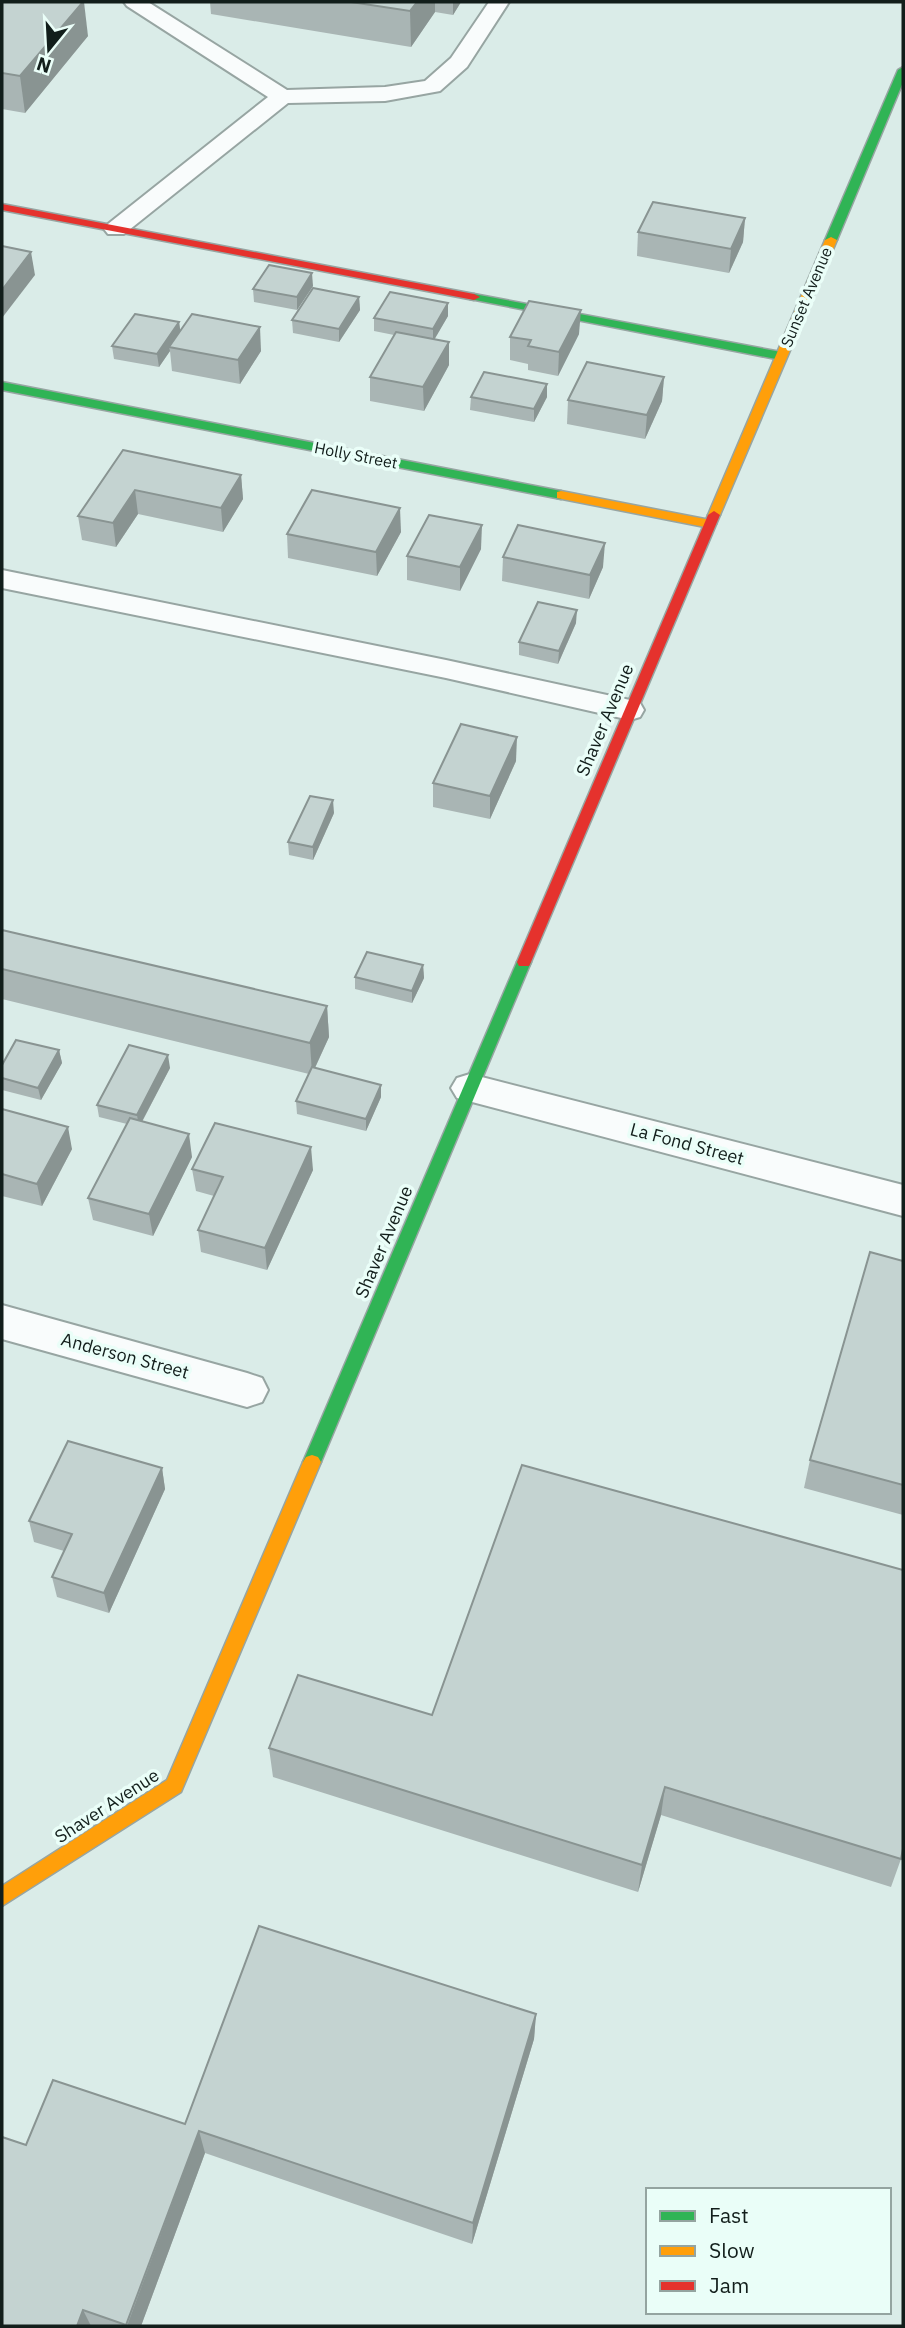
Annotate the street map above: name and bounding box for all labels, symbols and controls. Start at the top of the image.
north arrow [14,14,84,84]
text: N [33,52,54,79]
street label: Sunset Avenue [776,244,836,350]
street label: Holly Street [313,437,399,473]
street label: Shaver Avenue [571,660,639,779]
street label: La Fond Street [628,1117,747,1170]
street label: Shaver Avenue [350,1182,418,1301]
street label: Anderson Street [59,1327,192,1384]
street label: Shaver Avenue [50,1763,163,1848]
legend [646,2188,891,2314]
text: Fast [709,2201,749,2229]
text: Slow [709,2236,755,2264]
text: Jam [709,2271,749,2299]

